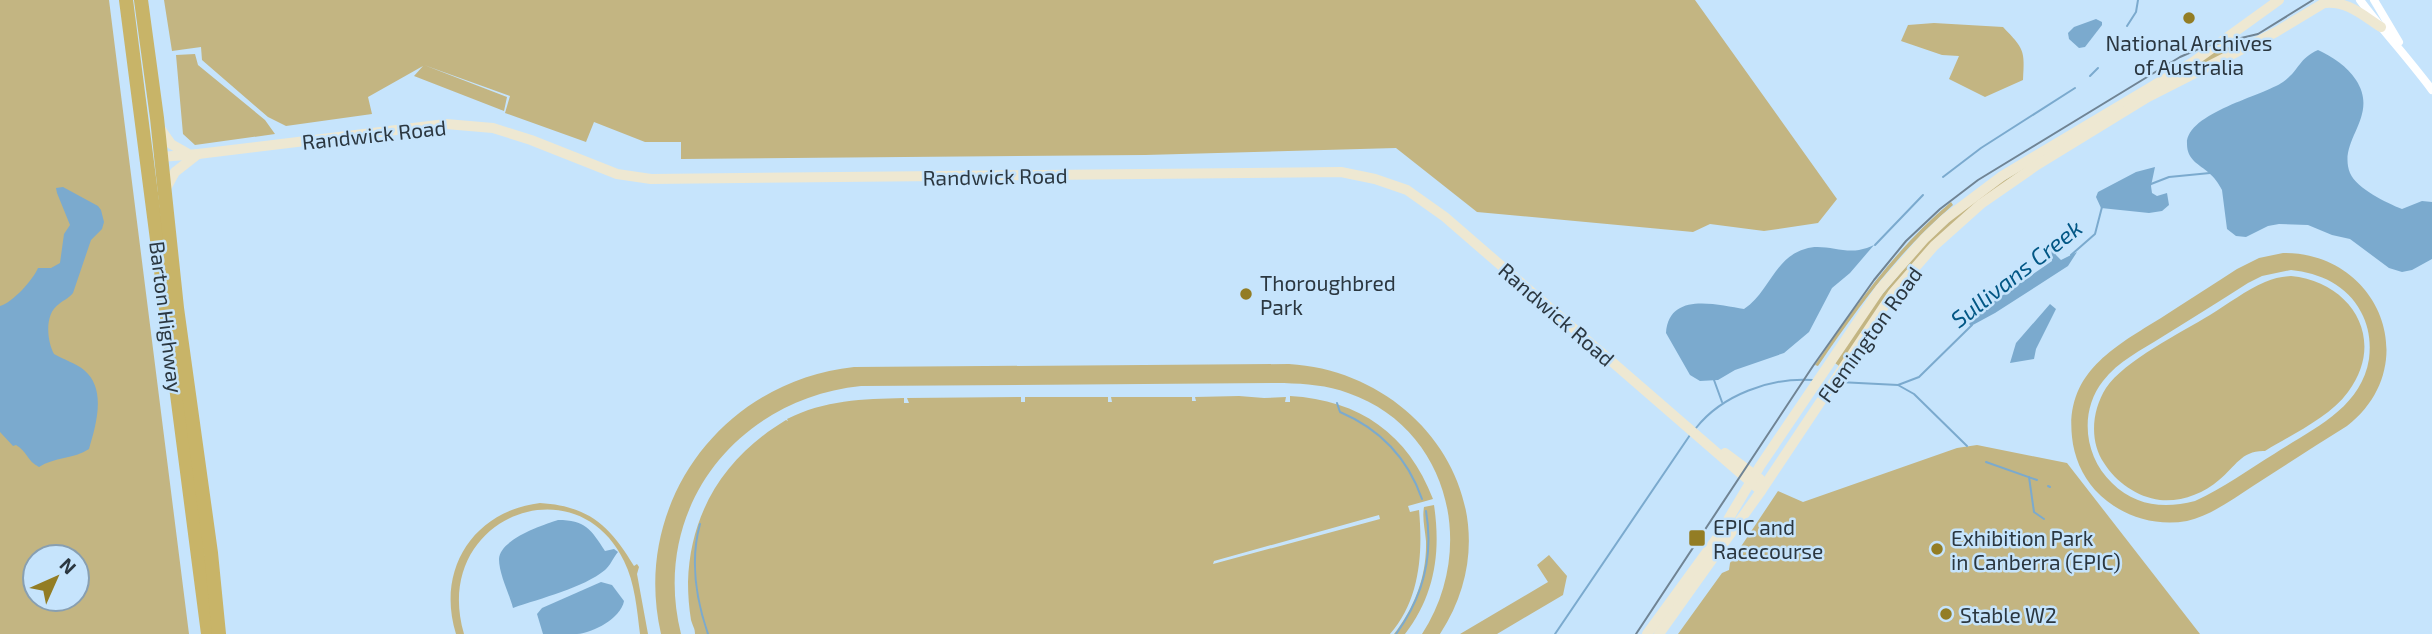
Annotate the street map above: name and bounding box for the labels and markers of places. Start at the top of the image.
marker: National Archives of Australia [2181,10,2197,26]
place label: National Archives of Australia [2106,30,2272,79]
place label: Thoroughbred Park [1260,270,1396,319]
marker: Thoroughbred Park [1238,286,1254,302]
place label: EPIC and Racecourse [1713,514,1823,563]
place label: Exhibition Park in Canberra (EPIC) [1951,525,2121,574]
marker: EPIC and Racecourse [1687,528,1707,548]
marker: Exhibition Park in Canberra (EPIC) [1929,541,1945,557]
place label: Stable W2 [1960,602,2057,627]
marker: Stable W2 [1938,606,1954,622]

